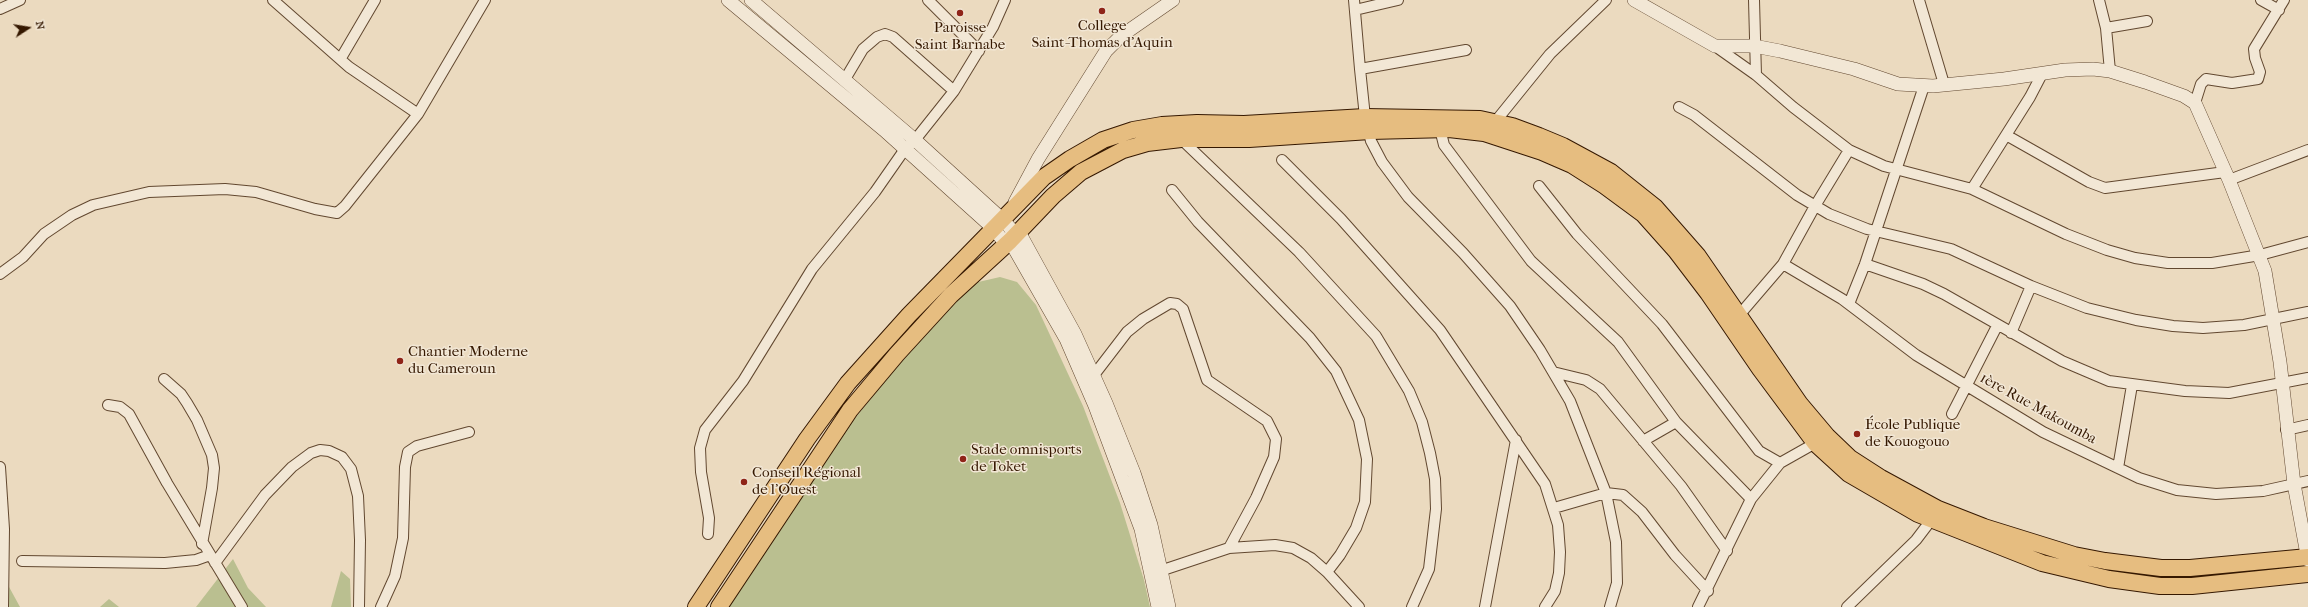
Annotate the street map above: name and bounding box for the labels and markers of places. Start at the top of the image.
marker: College Saint-Thomas d'Aquin [1097,6,1107,16]
marker: Paroisse Saint Barnabe [955,8,965,18]
place label: College Saint-Thomas d'Aquin [1031,17,1173,52]
place label: Paroisse Saint Barnabe [915,19,1005,54]
place label: Chantier Moderne du Cameroun [408,343,528,378]
marker: Chantier Moderne du Cameroun [395,356,405,366]
place label: École Publique de Kouogouo [1865,416,1960,451]
marker: École Publique de Kouogouo [1852,429,1862,439]
place label: Stade omnisports de Toket [971,441,1082,476]
marker: Stade omnisports de Toket [958,454,968,464]
place label: Conseil Régional de l'Ouest [752,464,861,499]
marker: Conseil Régional de l'Ouest [739,477,749,487]

